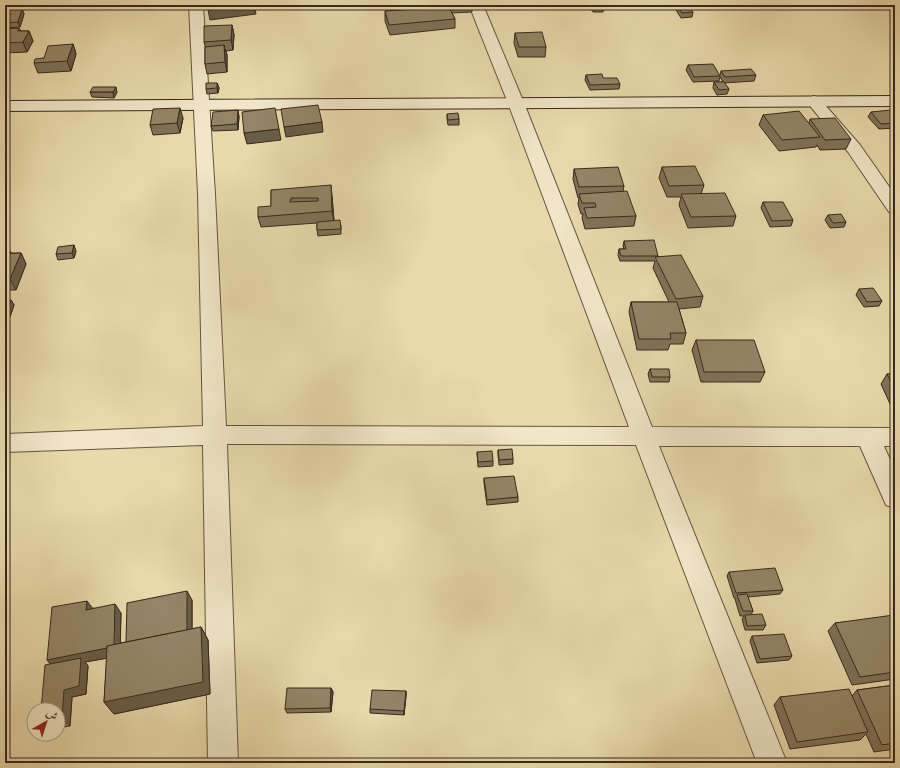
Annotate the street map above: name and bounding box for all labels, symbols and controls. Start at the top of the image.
north arrow [26,702,66,742]
text: ش [43,705,61,724]

